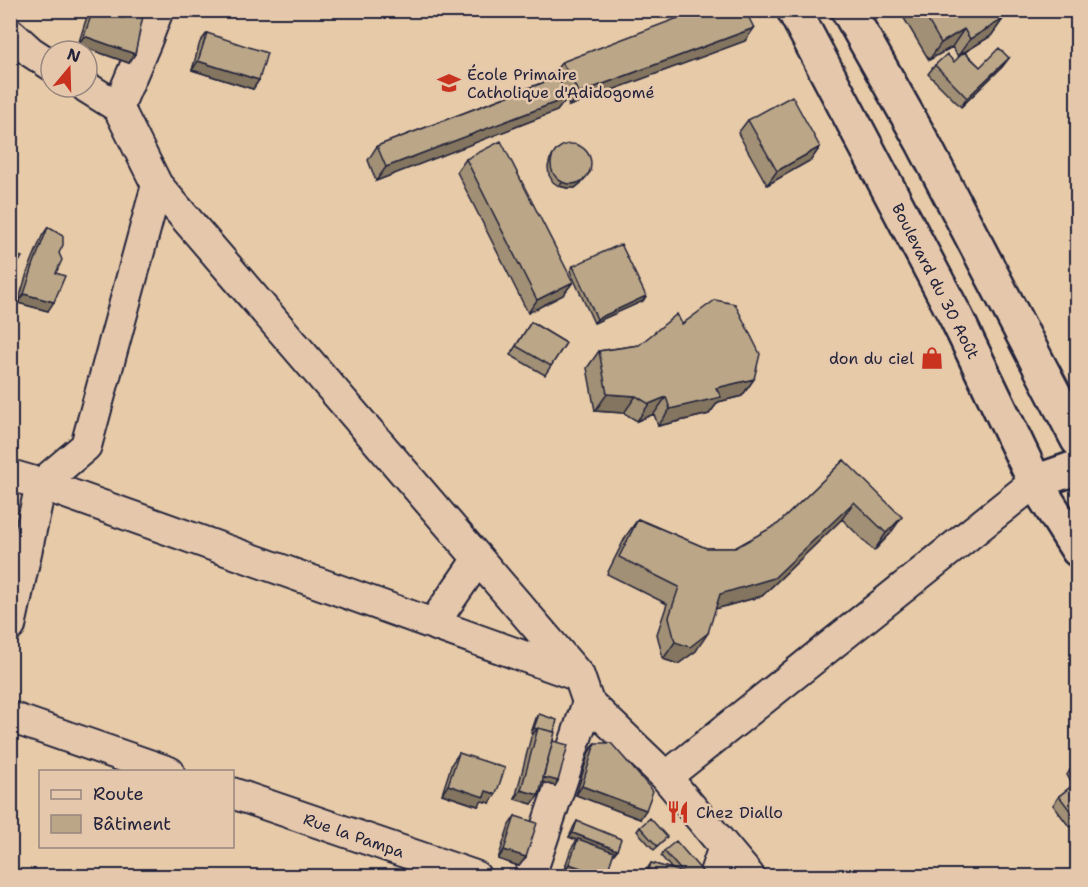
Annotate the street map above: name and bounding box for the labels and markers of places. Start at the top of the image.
place label: École Primaire Catholique d'Adidogomé [467,64,655,103]
school or university icon: École Primaire Catholique d'Adidogomé [436,70,462,96]
shop icon: don du ciel [919,345,945,371]
place label: don du ciel [829,348,914,369]
restaurant icon: Chez Diallo [665,799,691,825]
place label: Chez Diallo [696,802,783,823]

